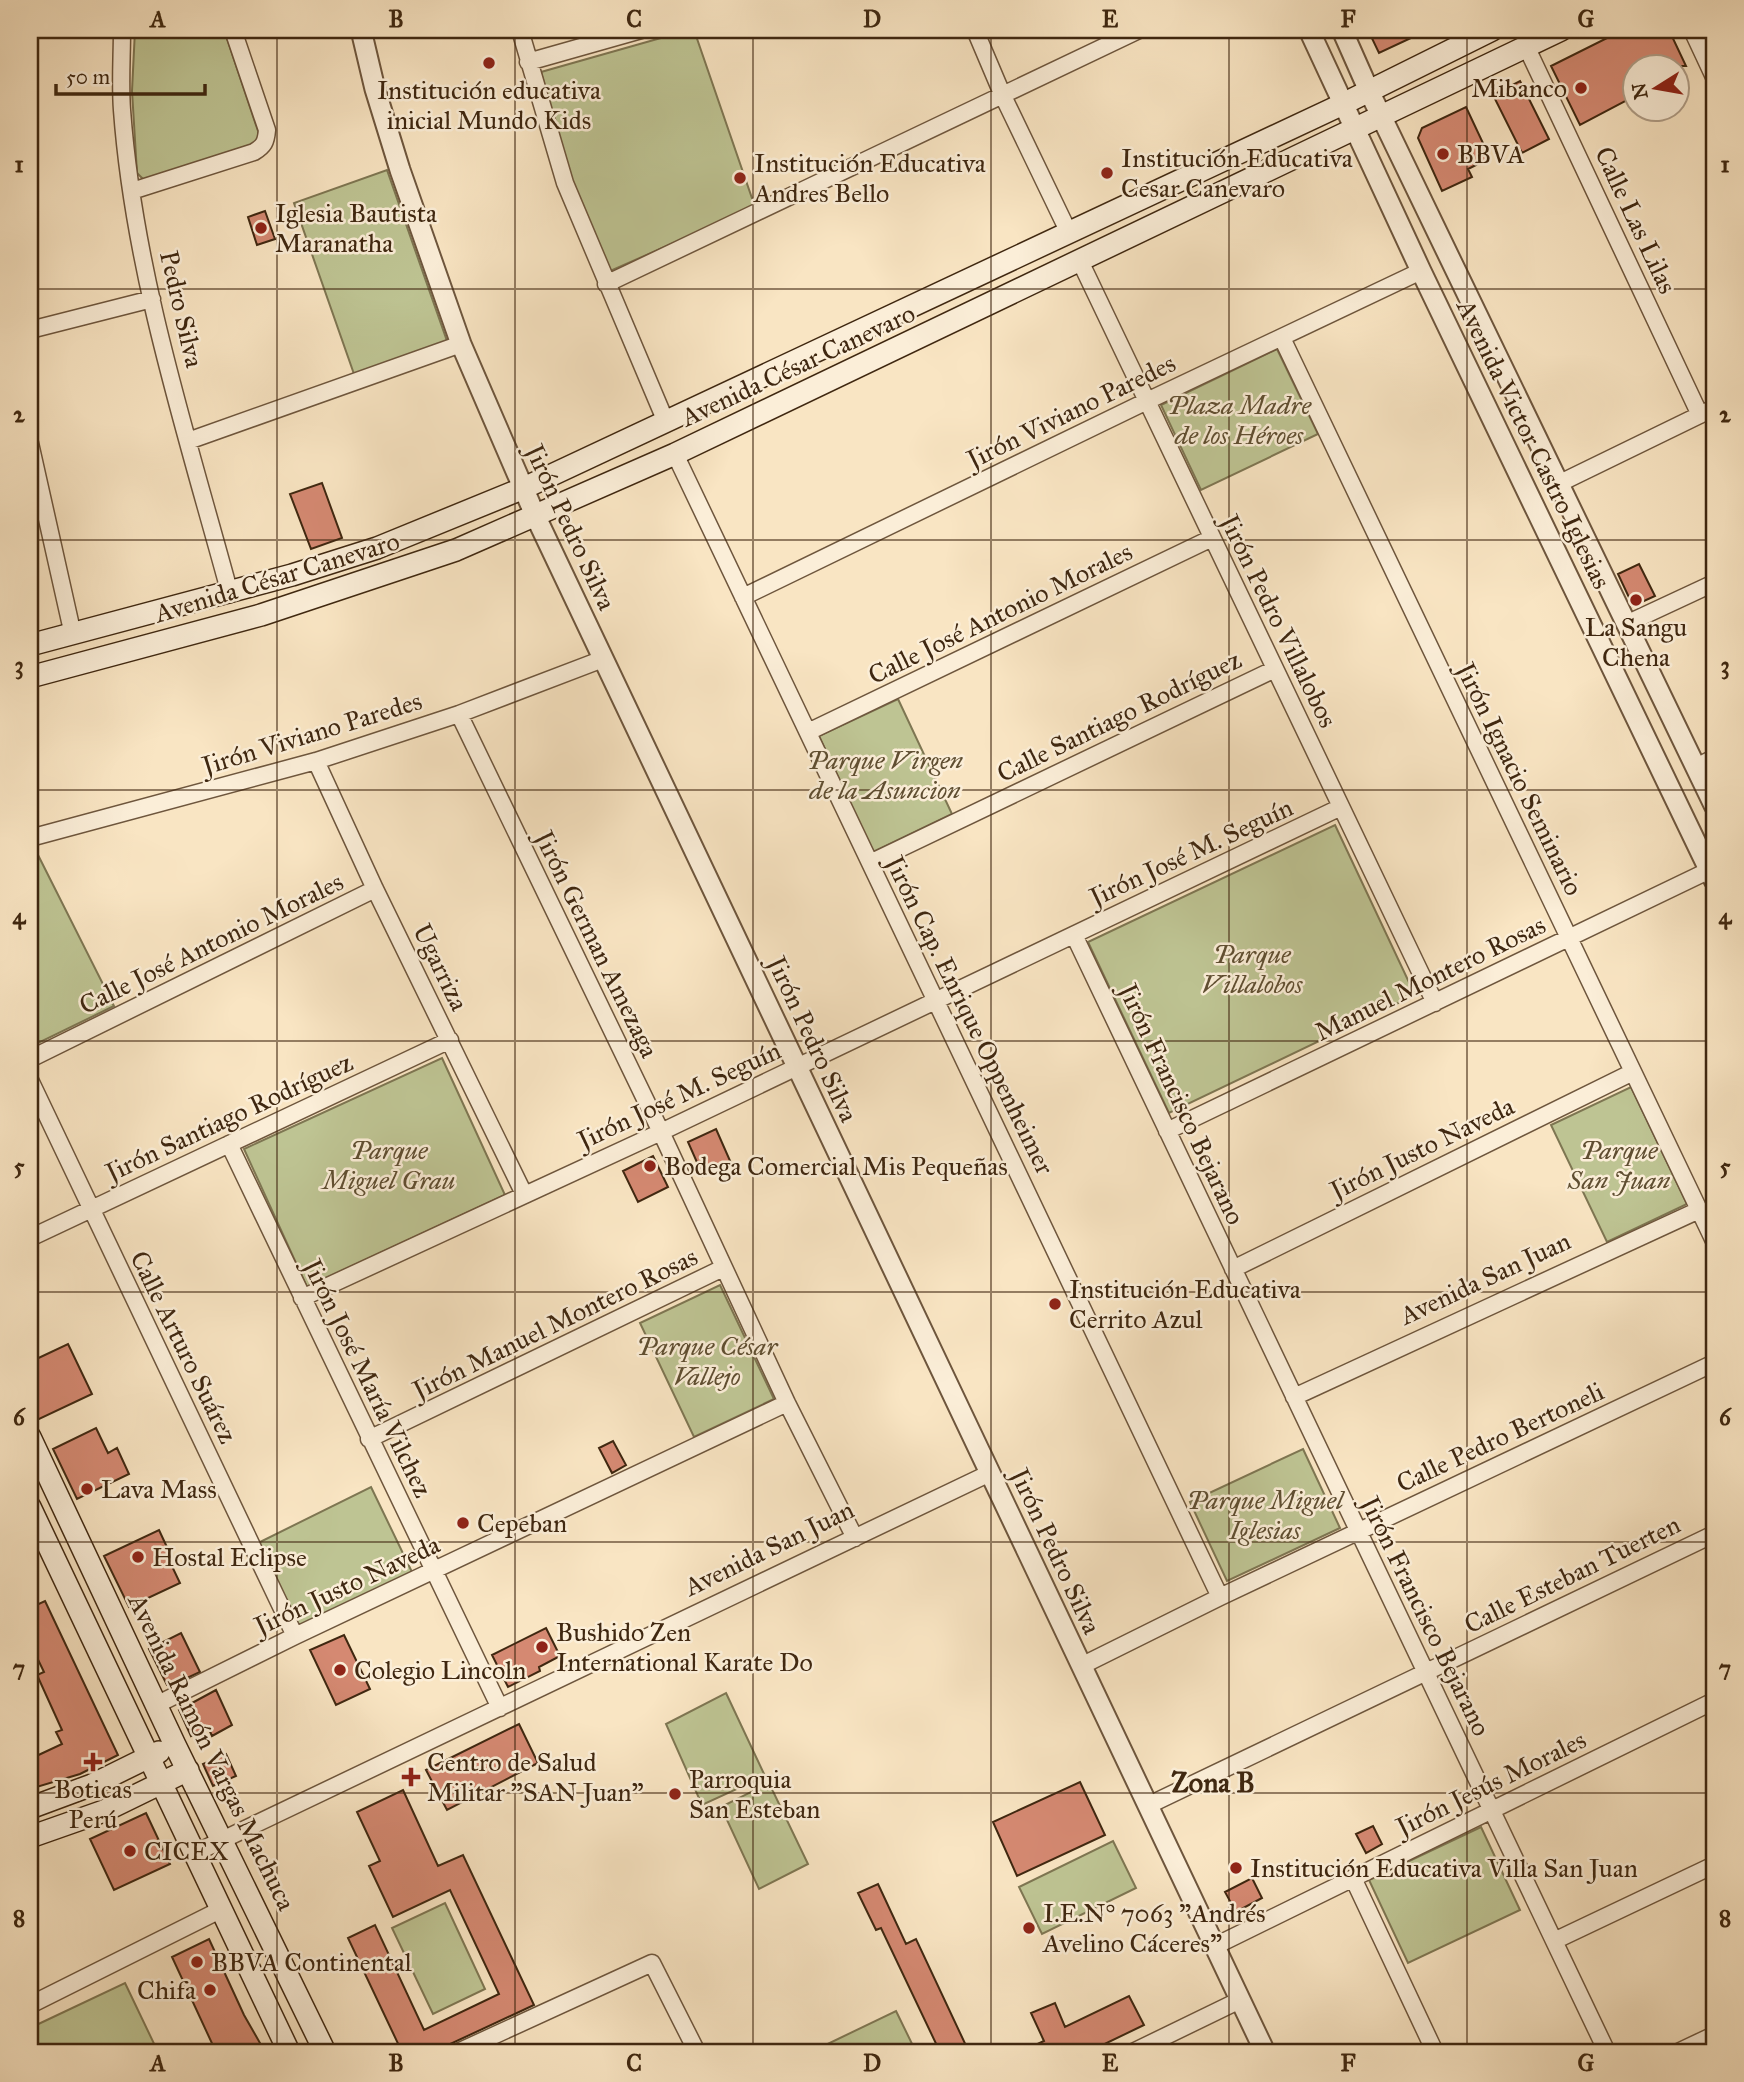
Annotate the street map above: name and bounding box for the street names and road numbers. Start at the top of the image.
street label: Calle Las Lilas [1588,142,1684,298]
street label: Pedro Silva [153,247,211,371]
street label: Avenida Victor Castro Iglesias [1450,293,1618,594]
street label: Avenida César Canevaro [675,297,920,434]
street label: Jirón Viviano Paredes [959,347,1180,477]
street label: Jirón Pedro Silva [517,436,623,615]
street label: Jirón Pedro Villalobos [1212,507,1344,733]
street label: Avenida César Canevaro [150,525,403,630]
street label: Calle José Antonio Morales [863,535,1137,691]
street label: Calle Santiago Rodríguez [992,643,1246,789]
street label: Jirón Ignacio Seminario [1448,655,1590,901]
street label: Jirón Viviano Paredes [195,684,426,783]
street label: Jirón José M. Seguín [1082,791,1298,914]
street label: Jirón German Amezaga [527,823,666,1063]
street label: Jirón Cap. Enrique Oppenheimer [877,848,1061,1180]
street label: Calle José Antonio Morales [74,865,348,1021]
street label: Manuel Montero Rosas [1309,908,1551,1048]
street label: Ugarriza [406,918,476,1016]
street label: Jirón Pedro Silva [759,948,865,1127]
street label: Jirón Francisco Bejarano [1111,976,1252,1230]
street label: Jirón José M. Seguín [570,1034,786,1157]
street label: Jirón Santiago Rodríguez [98,1046,358,1190]
street label: Jirón Justo Naveda [1322,1090,1519,1208]
street label: Avenida San Juan [1394,1224,1575,1332]
street label: Jirón Manuel Montero Rosas [405,1240,703,1407]
street label: Calle Arturo Suárez [124,1246,244,1448]
street label: Jirón José María Vilchez [295,1251,440,1502]
street label: Calle Pedro Bertoneli [1391,1375,1609,1499]
street label: Jirón Pedro Silva [1002,1460,1108,1639]
street label: Jirón Francisco Bejarano [1353,1488,1498,1741]
street label: Avenida San Juan [678,1493,859,1603]
street label: Calle Esteban Tuerten [1459,1508,1685,1640]
street label: Jirón Justo Naveda [247,1528,445,1643]
street label: Avenida Ramón Vargas Machuca [121,1588,303,1915]
street label: Jirón Jesús Morales [1388,1723,1591,1844]

